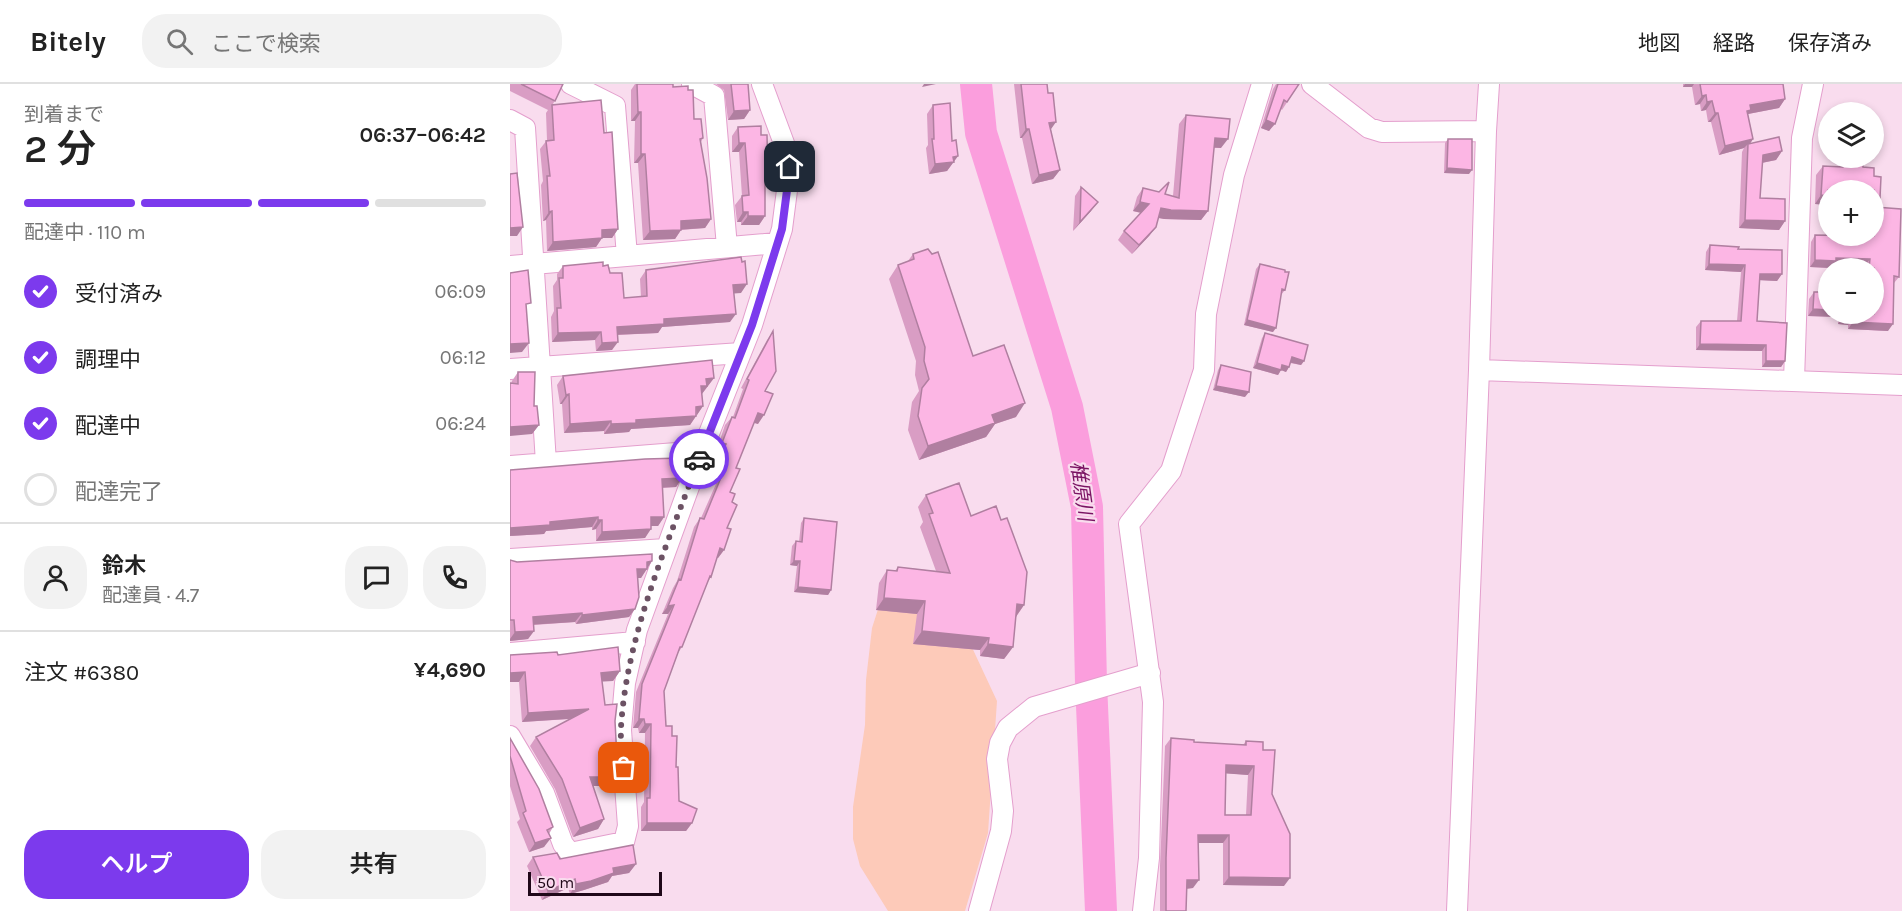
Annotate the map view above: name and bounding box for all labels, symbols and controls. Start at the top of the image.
search box [142,14,562,68]
text: Bitely [30,25,106,58]
icon: search [163,25,196,58]
text: ここで検索 [211,31,321,57]
text: 地図 [1638,31,1680,55]
text: 経路 [1713,31,1755,55]
text: 保存済み [1788,31,1872,55]
map controls [1818,102,1884,324]
button: layers [1818,102,1884,168]
text: 到着まで [24,103,104,126]
text: 06:37–06:42 [359,122,486,148]
text: 2 分 [24,126,96,172]
pin [764,141,815,192]
icon: home [773,150,806,183]
button: + [1818,180,1884,246]
text: 配達中 · 110 m [24,221,146,244]
button: − [1818,258,1884,324]
icon: check [24,275,57,308]
text: 06:09 [435,280,486,303]
text: 受付済み [75,281,163,307]
icon: check [24,341,57,374]
text: 06:12 [440,346,486,369]
text: 調理中 [75,347,141,373]
icon: check [24,407,57,440]
text: 06:24 [435,412,486,435]
text: 配達中 [75,413,141,439]
courier [669,429,729,489]
icon: car [683,443,716,476]
water label: 椎原川 [1066,460,1097,524]
text: 配達完了 [75,479,163,505]
button: person [24,546,87,609]
button: chat [345,546,408,609]
button: phone [423,546,486,609]
text: 鈴木 [102,553,146,579]
text: 配達員 · 4.7 [102,584,199,607]
text: ¥4,690 [414,657,486,683]
text: 注文 #6380 [24,660,139,686]
pin [598,742,649,793]
icon: bag [607,751,640,784]
button: ヘルプ [24,830,249,899]
button: 共有 [261,830,486,899]
scale bar [528,869,662,896]
text: 50 m [537,873,574,892]

